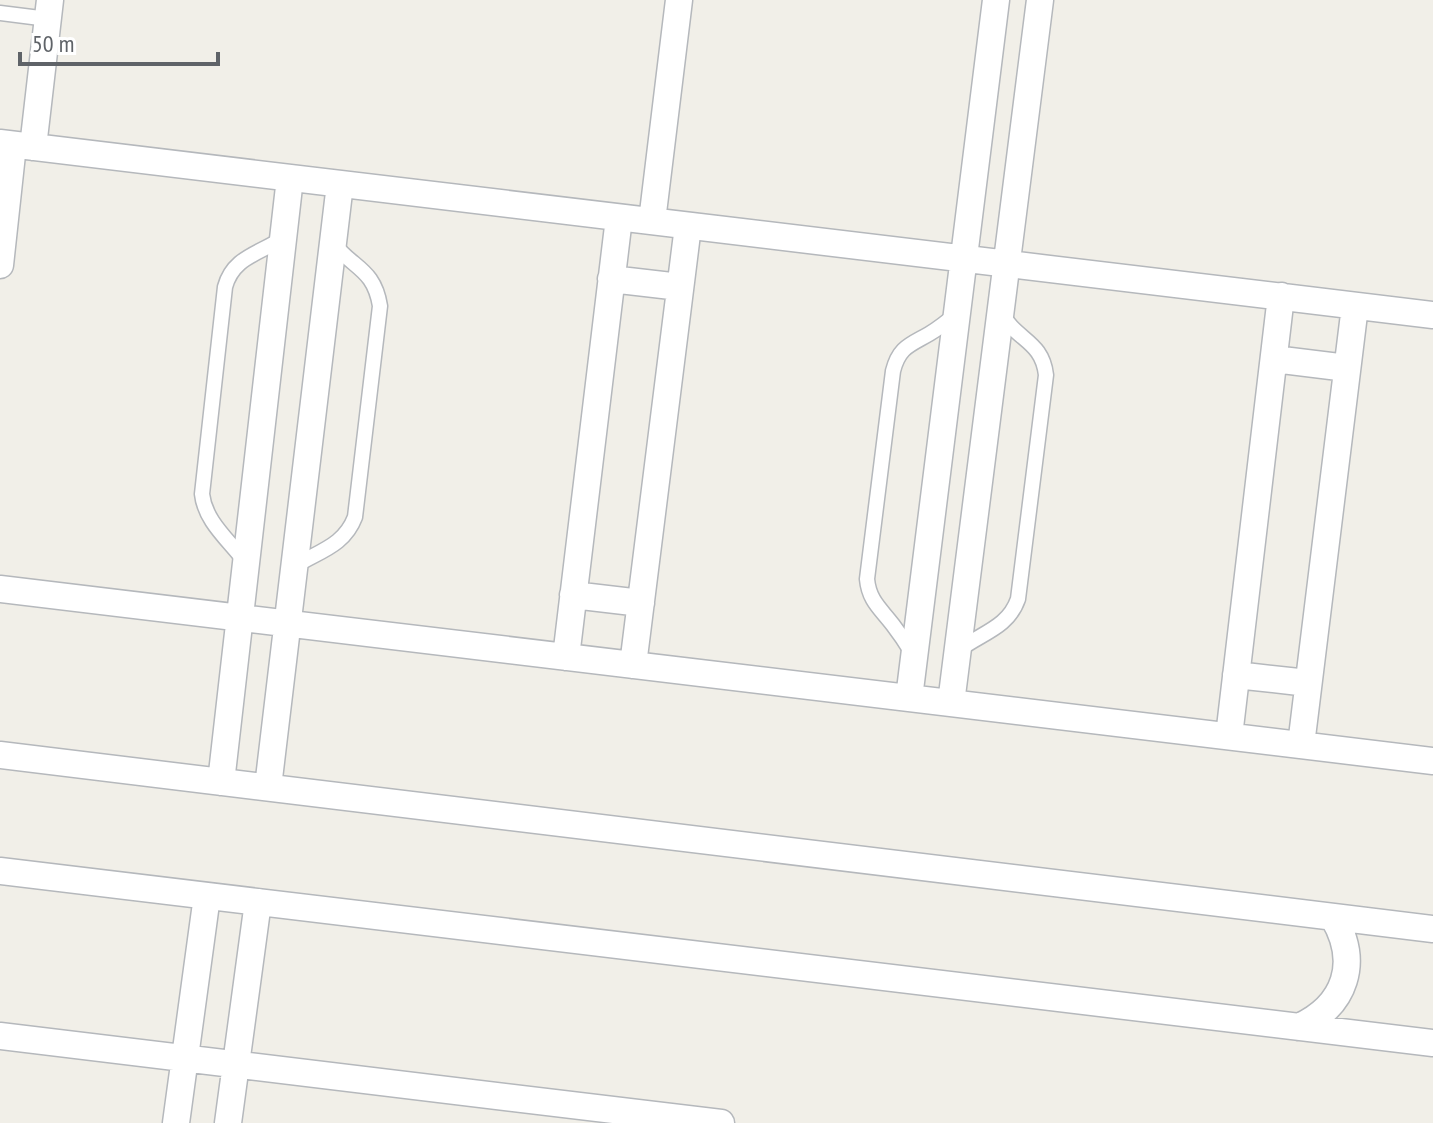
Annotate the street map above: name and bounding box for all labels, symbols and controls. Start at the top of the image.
scale bar [20,16,218,66]
text: 50 m [32,28,74,59]

